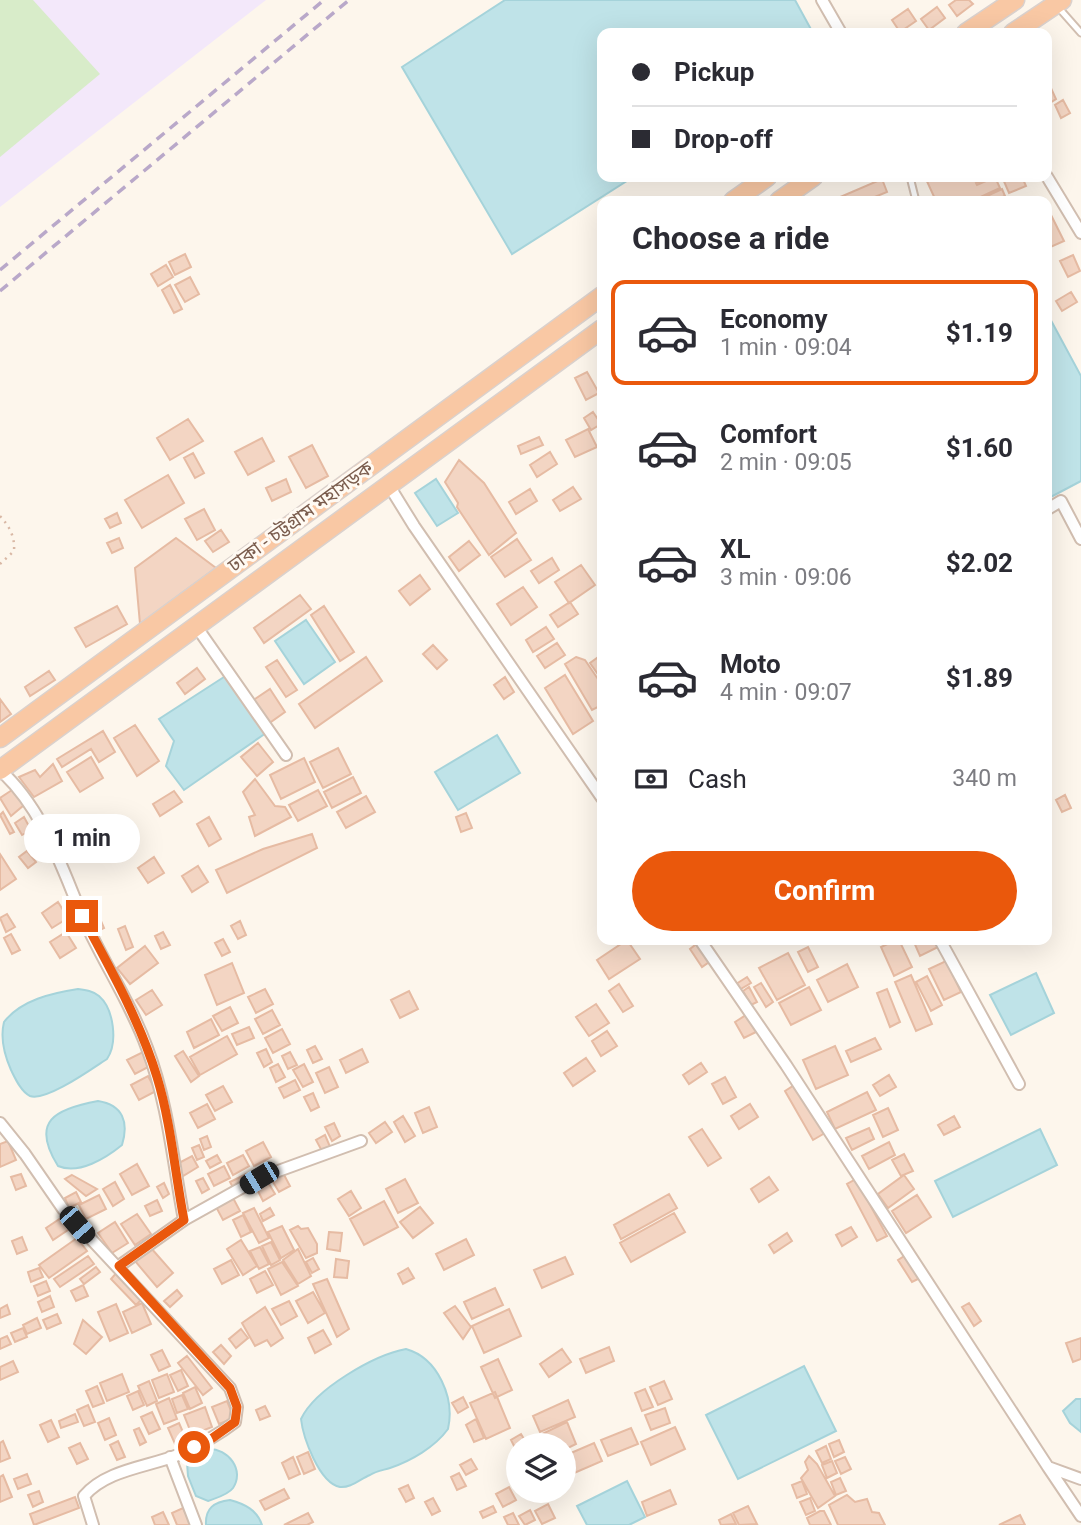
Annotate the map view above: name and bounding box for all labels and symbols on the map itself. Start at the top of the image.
street label: ঢাকা - চট্টগ্রাম মহাসড়ক [223,456,378,577]
callout: 1 min [24,814,140,864]
route end [66,900,98,932]
car [236,1158,283,1198]
car [56,1202,99,1248]
route start [178,1431,210,1463]

